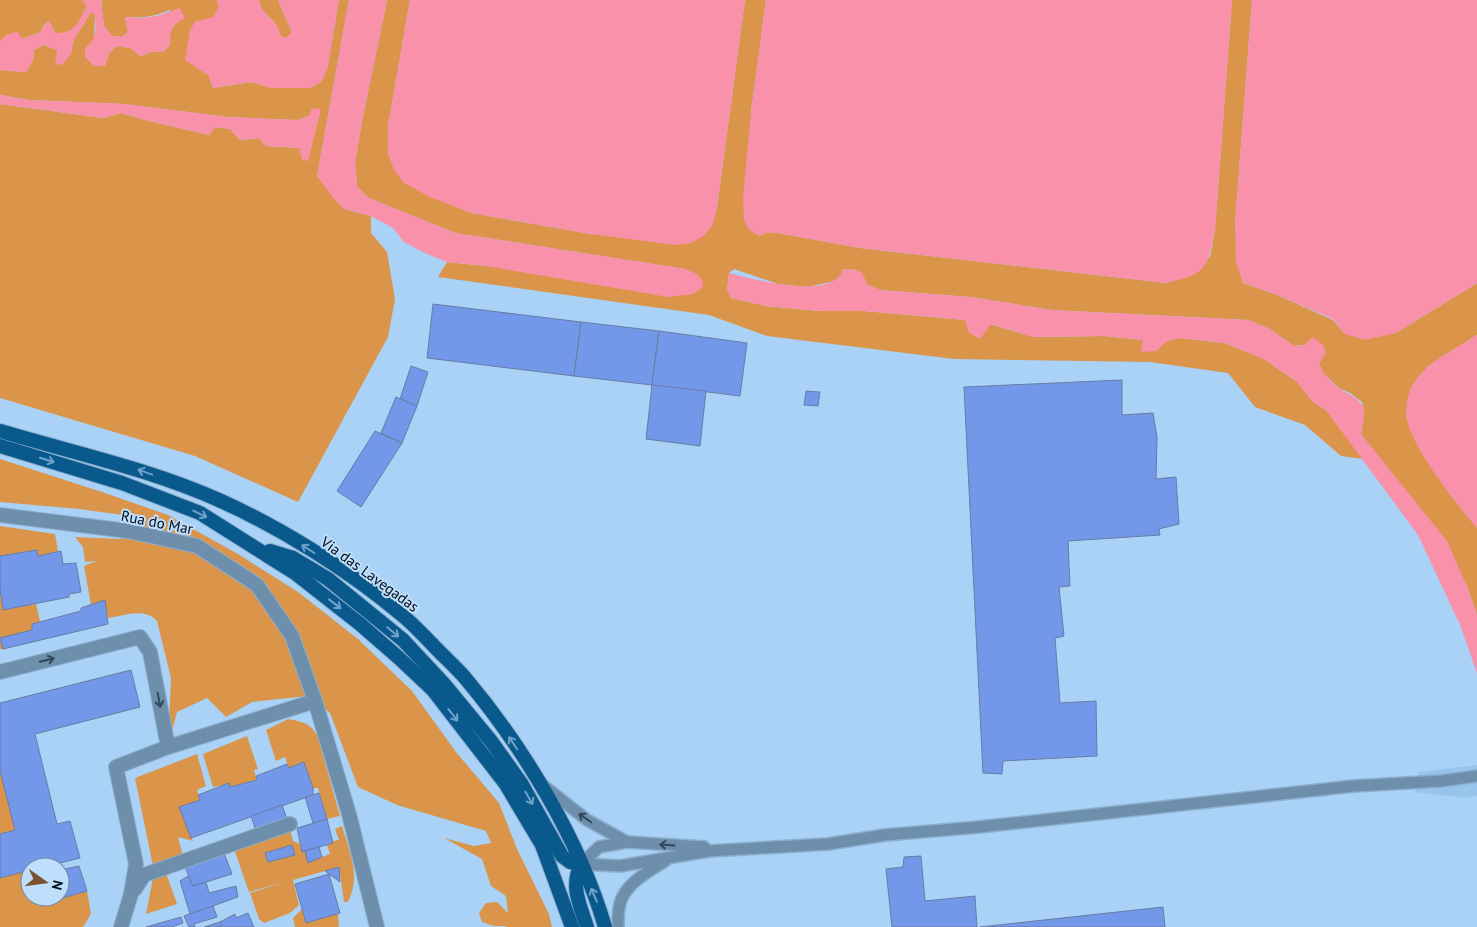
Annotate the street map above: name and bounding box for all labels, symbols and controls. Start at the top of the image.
one-way arrow [38,456,54,465]
one-way arrow [138,467,154,477]
street label: Rua do Mar [119,506,195,538]
one-way arrow [192,510,207,519]
street label: Via das Lavegadas [316,531,423,616]
one-way arrow [301,543,315,554]
one-way arrow [328,598,341,609]
one-way arrow [387,626,400,638]
one-way arrow [39,655,55,665]
one-way arrow [155,691,164,707]
one-way arrow [447,708,458,721]
one-way arrow [508,736,518,750]
one-way arrow [525,790,535,804]
one-way arrow [578,813,592,823]
one-way arrow [659,840,675,850]
north arrow [20,857,70,907]
text: N [48,879,67,892]
one-way arrow [589,888,598,903]

